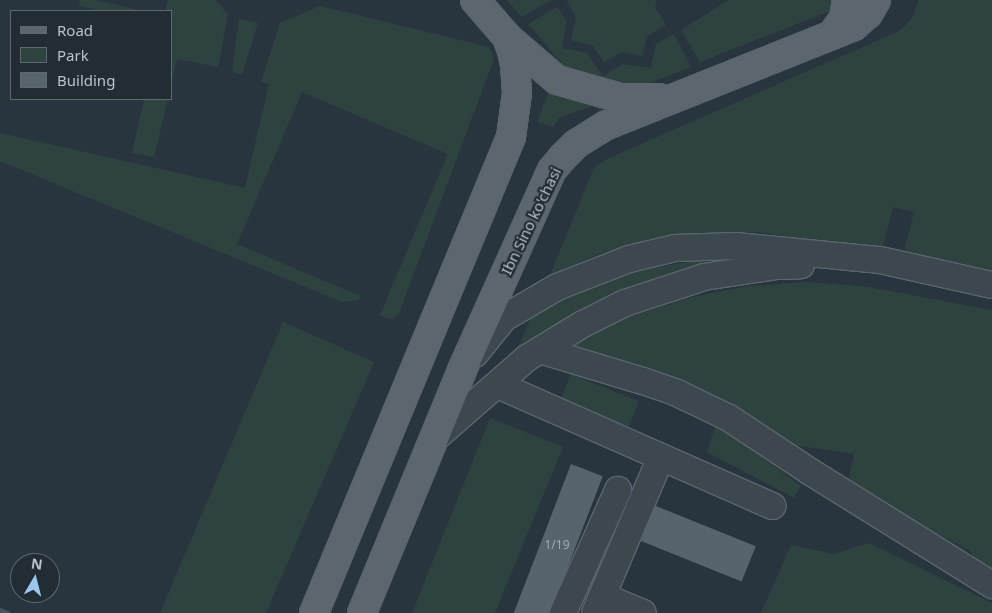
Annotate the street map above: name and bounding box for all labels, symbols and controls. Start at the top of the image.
legend [10,10,172,100]
text: Road [57,20,93,40]
text: Park [57,45,89,65]
text: Building [57,70,115,90]
street label: Ibn Sino ko'chasi [497,164,565,278]
house number: 1/19 [544,538,570,552]
north arrow [10,553,60,603]
text: N [30,553,44,574]

